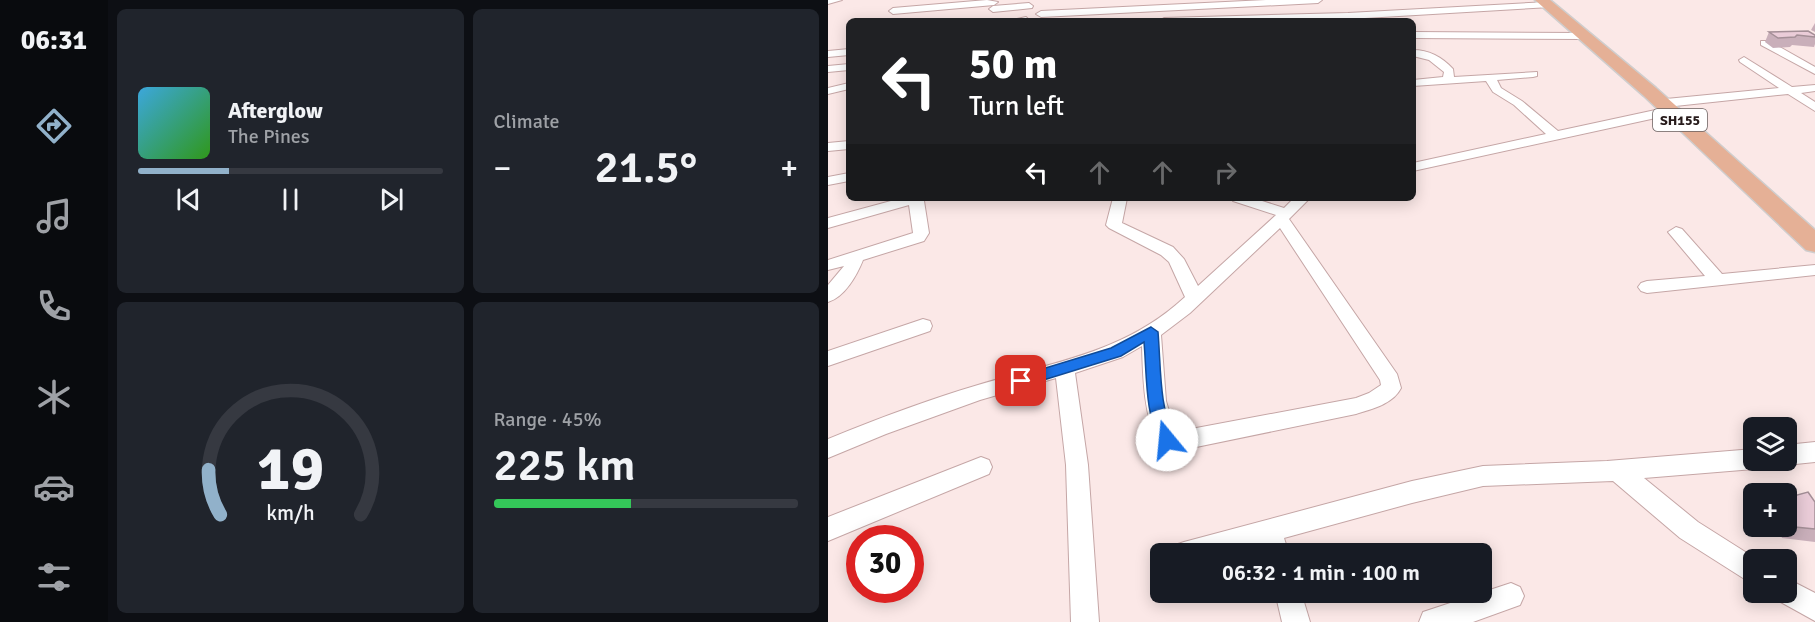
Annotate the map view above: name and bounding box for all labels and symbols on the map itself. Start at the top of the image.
road number: SH155 [1653,109,1707,131]
pin [995,355,1046,406]
position arrow [1135,408,1199,472]
speed limit sign: 30 [846,525,924,603]

